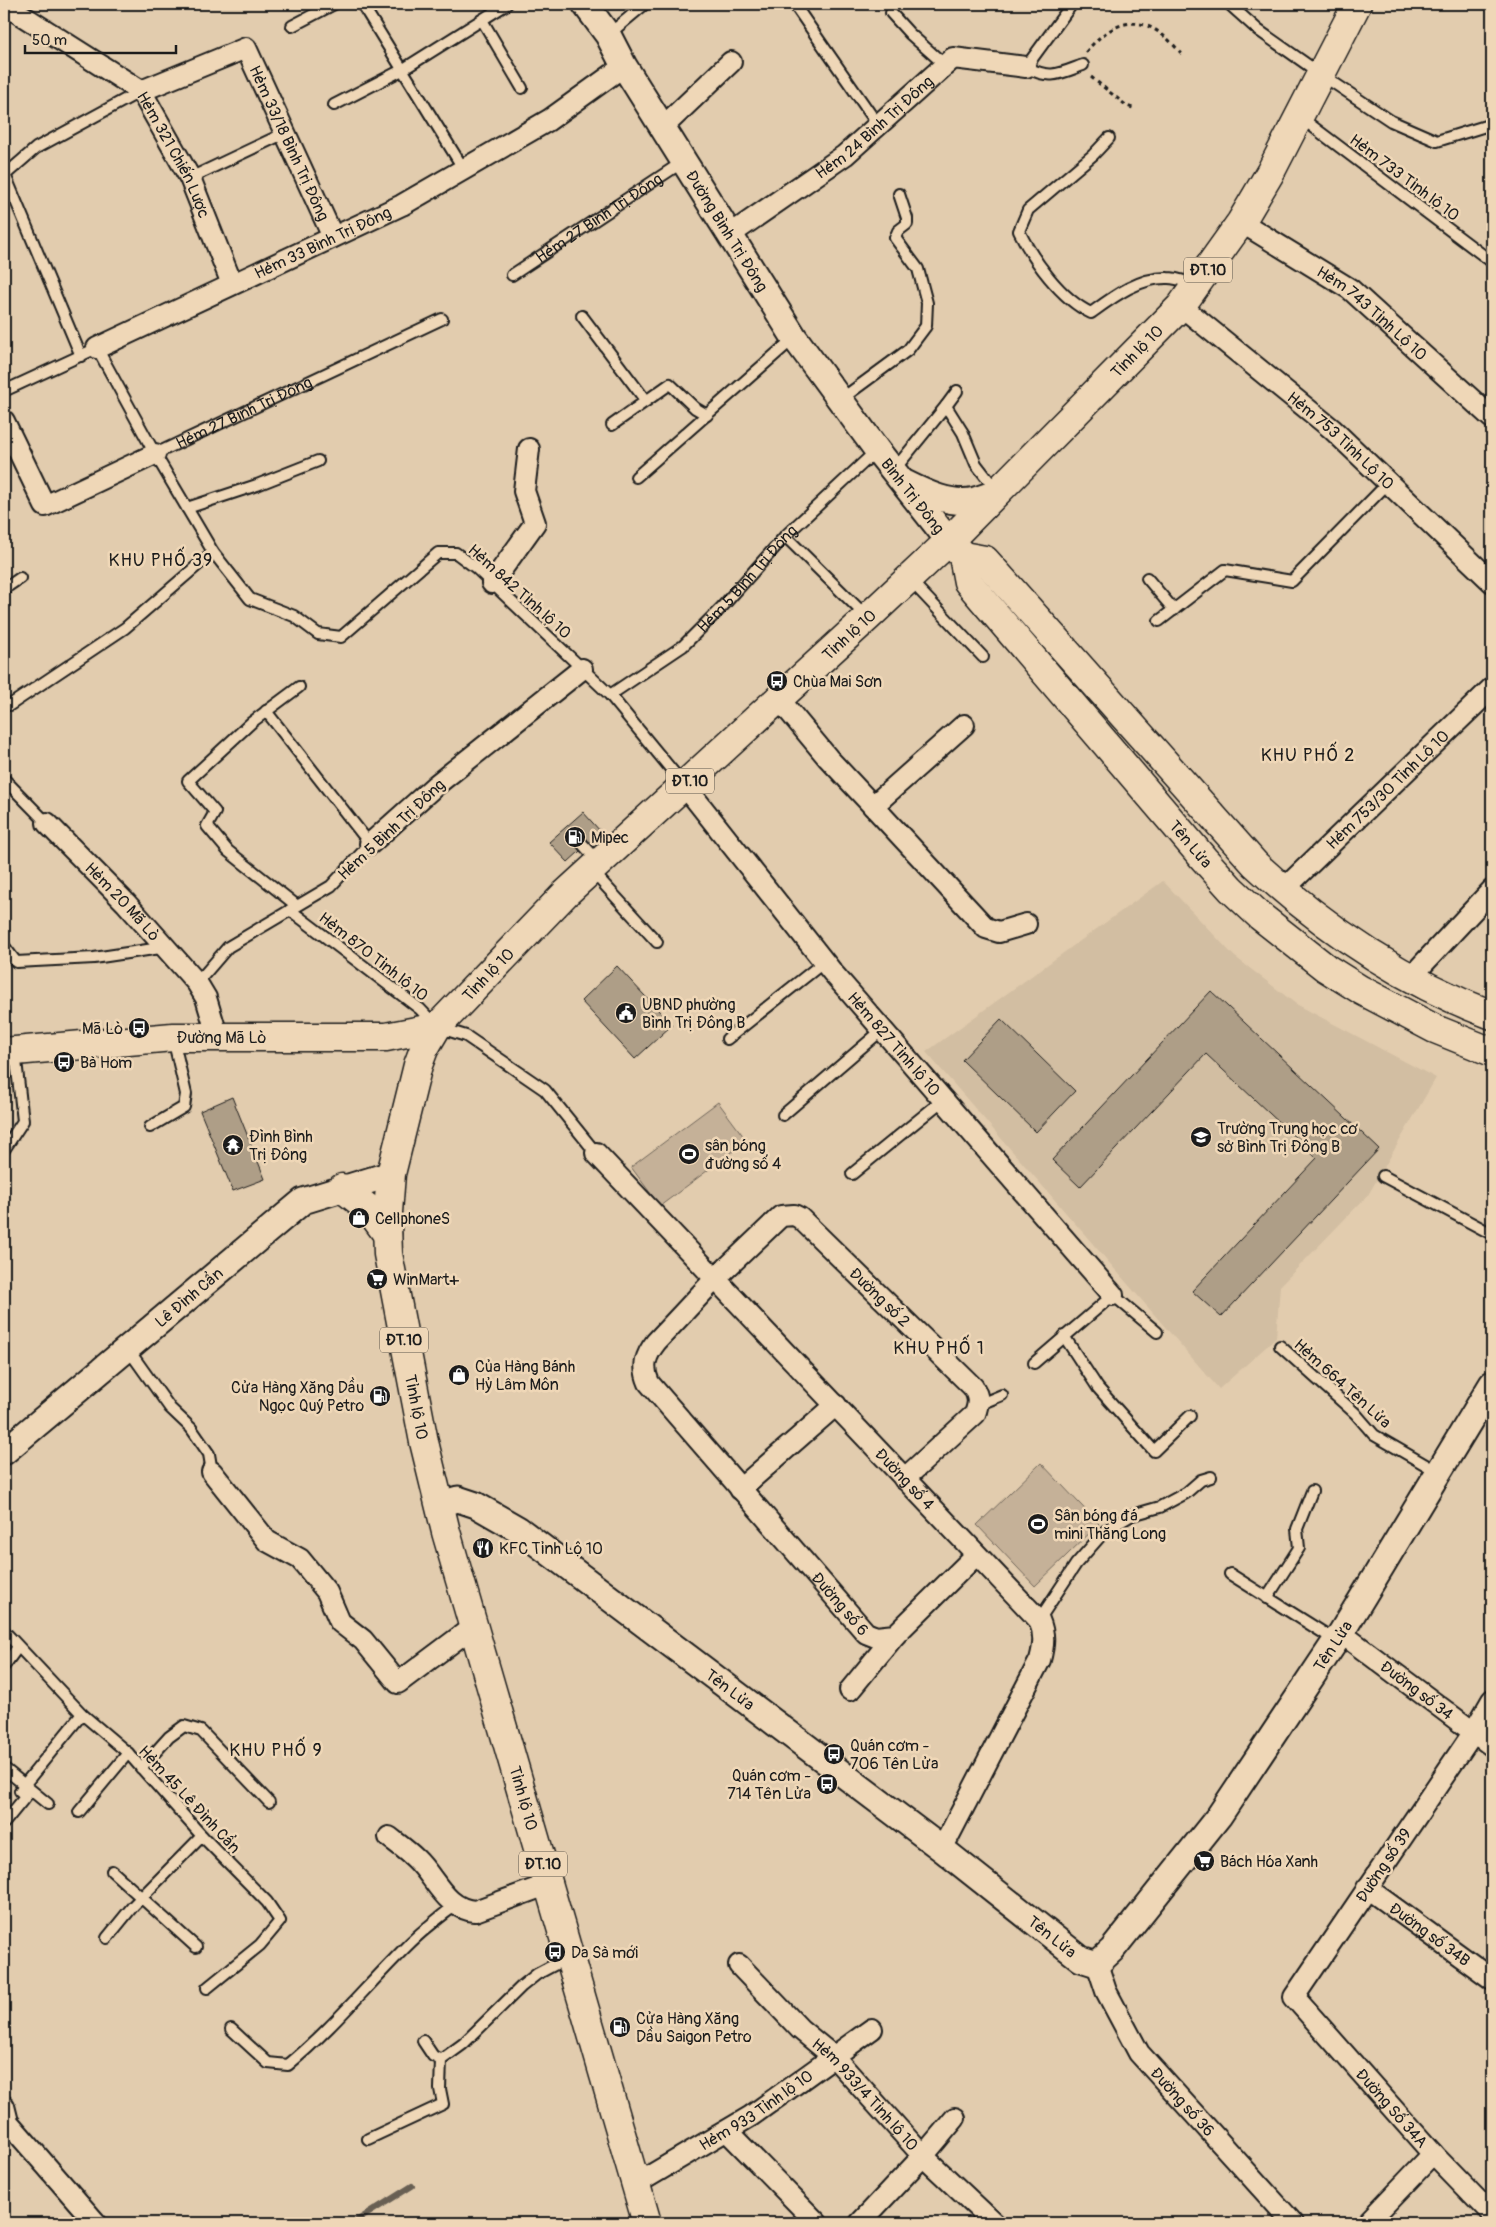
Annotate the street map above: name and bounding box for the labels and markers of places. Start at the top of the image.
bus stop icon: Chùa Mai Sơn [765,669,789,693]
place label: Chùa Mai Sơn [793,672,882,692]
fuel station icon: Mipec [563,825,587,849]
place label: Mipec [591,828,629,848]
place label: UBND phường Bình Trị Đông B [642,995,745,1033]
public building icon: UBND phường Bình Trị Đông B [614,1001,638,1025]
bus stop icon: Mã Lò [127,1016,151,1040]
place label: Mã Lò [82,1019,123,1039]
bus stop icon: Bà Hom [52,1050,76,1074]
place label: Bà Hom [80,1053,132,1073]
place label: Trường Trung học cơ sở Bình Trị Đông B [1217,1119,1359,1157]
school or university icon: Trường Trung học cơ sở Bình Trị Đông B [1189,1125,1213,1149]
place label: Đình Bình Trị Đông [249,1127,313,1165]
temple icon: Đình Bình Trị Đông [221,1133,245,1157]
place label: sân bóng đường số 4 [705,1136,781,1174]
sports icon: sân bóng đường số 4 [677,1142,701,1166]
shop icon: CellphoneS [347,1206,371,1230]
place label: CellphoneS [375,1209,450,1229]
supermarket icon: WinMart+ [365,1267,389,1291]
place label: WinMart+ [393,1270,460,1290]
place label: Của Hàng Bánh Hỷ Lâm Môn [475,1357,575,1395]
shop icon: Của Hàng Bánh Hỷ Lâm Môn [447,1363,471,1387]
place label: Cửa Hàng Xăng Dầu Ngọc Quý Petro [231,1377,364,1416]
fuel station icon: Cửa Hàng Xăng Dầu Ngọc Quý Petro [368,1384,392,1408]
place label: Sân bóng đá mini Thăng Long [1054,1506,1166,1544]
sports icon: Sân bóng đá mini Thăng Long [1026,1512,1050,1536]
restaurant icon: KFC Tỉnh Lộ 10 [471,1536,495,1560]
place label: KFC Tỉnh Lộ 10 [499,1539,603,1559]
place label: Quán cơm - 706 Tên Lửa [850,1736,938,1774]
bus stop icon: Quán cơm - 706 Tên Lửa [822,1742,846,1766]
place label: Quán cơm - 714 Tên Lửa [727,1766,811,1804]
bus stop icon: Quán cơm - 714 Tên Lửa [815,1772,839,1796]
supermarket icon: Bách Hóa Xanh [1192,1849,1216,1873]
place label: Bách Hóa Xanh [1220,1852,1318,1872]
bus stop icon: Da Sà mới [543,1940,567,1964]
place label: Da Sà mới [571,1943,638,1963]
place label: Cửa Hàng Xăng Dầu Saigon Petro [636,2009,752,2047]
fuel station icon: Cửa Hàng Xăng Dầu Saigon Petro [608,2015,632,2039]

